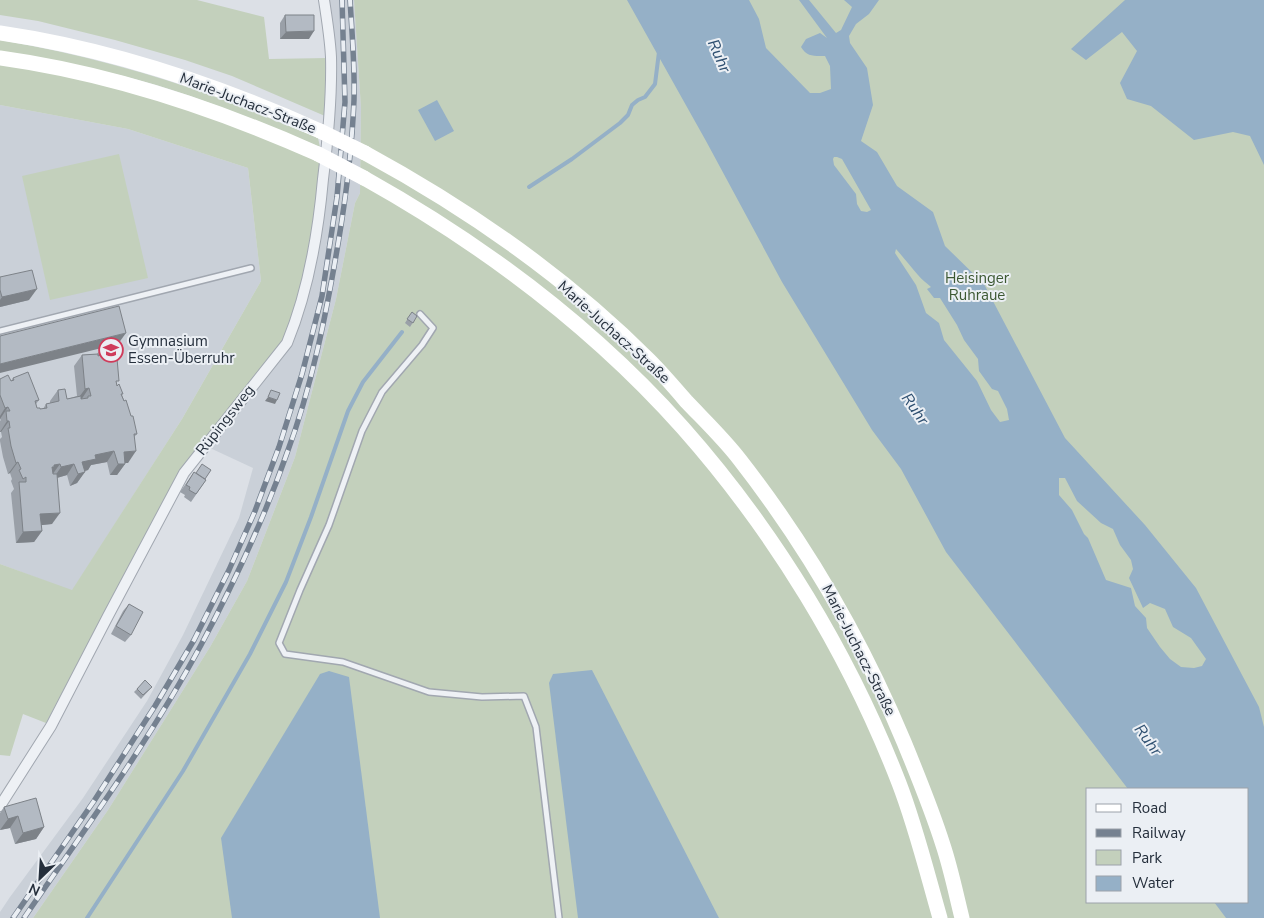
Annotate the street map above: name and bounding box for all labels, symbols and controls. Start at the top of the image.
water label: Ruhr [702,36,737,77]
street label: Marie-Juchacz-Straße [177,68,319,138]
park label: Heisinger Ruhraue [945,268,1010,305]
street label: Marie-Juchacz-Straße [554,276,674,388]
place label: Gymnasium Essen-Überruhr [128,331,235,368]
school or university icon: Gymnasium Essen-Überruhr [98,337,124,363]
street label: Rüpingsweg [191,381,259,459]
water label: Ruhr [896,389,935,430]
street label: Marie-Juchacz-Straße [817,581,901,719]
water label: Ruhr [1129,720,1168,761]
legend [1086,788,1249,903]
text: Road [1132,798,1167,818]
text: Railway [1132,823,1186,843]
text: Park [1132,848,1162,868]
north arrow [15,853,65,903]
text: Water [1132,873,1175,893]
text: N [26,879,43,900]

